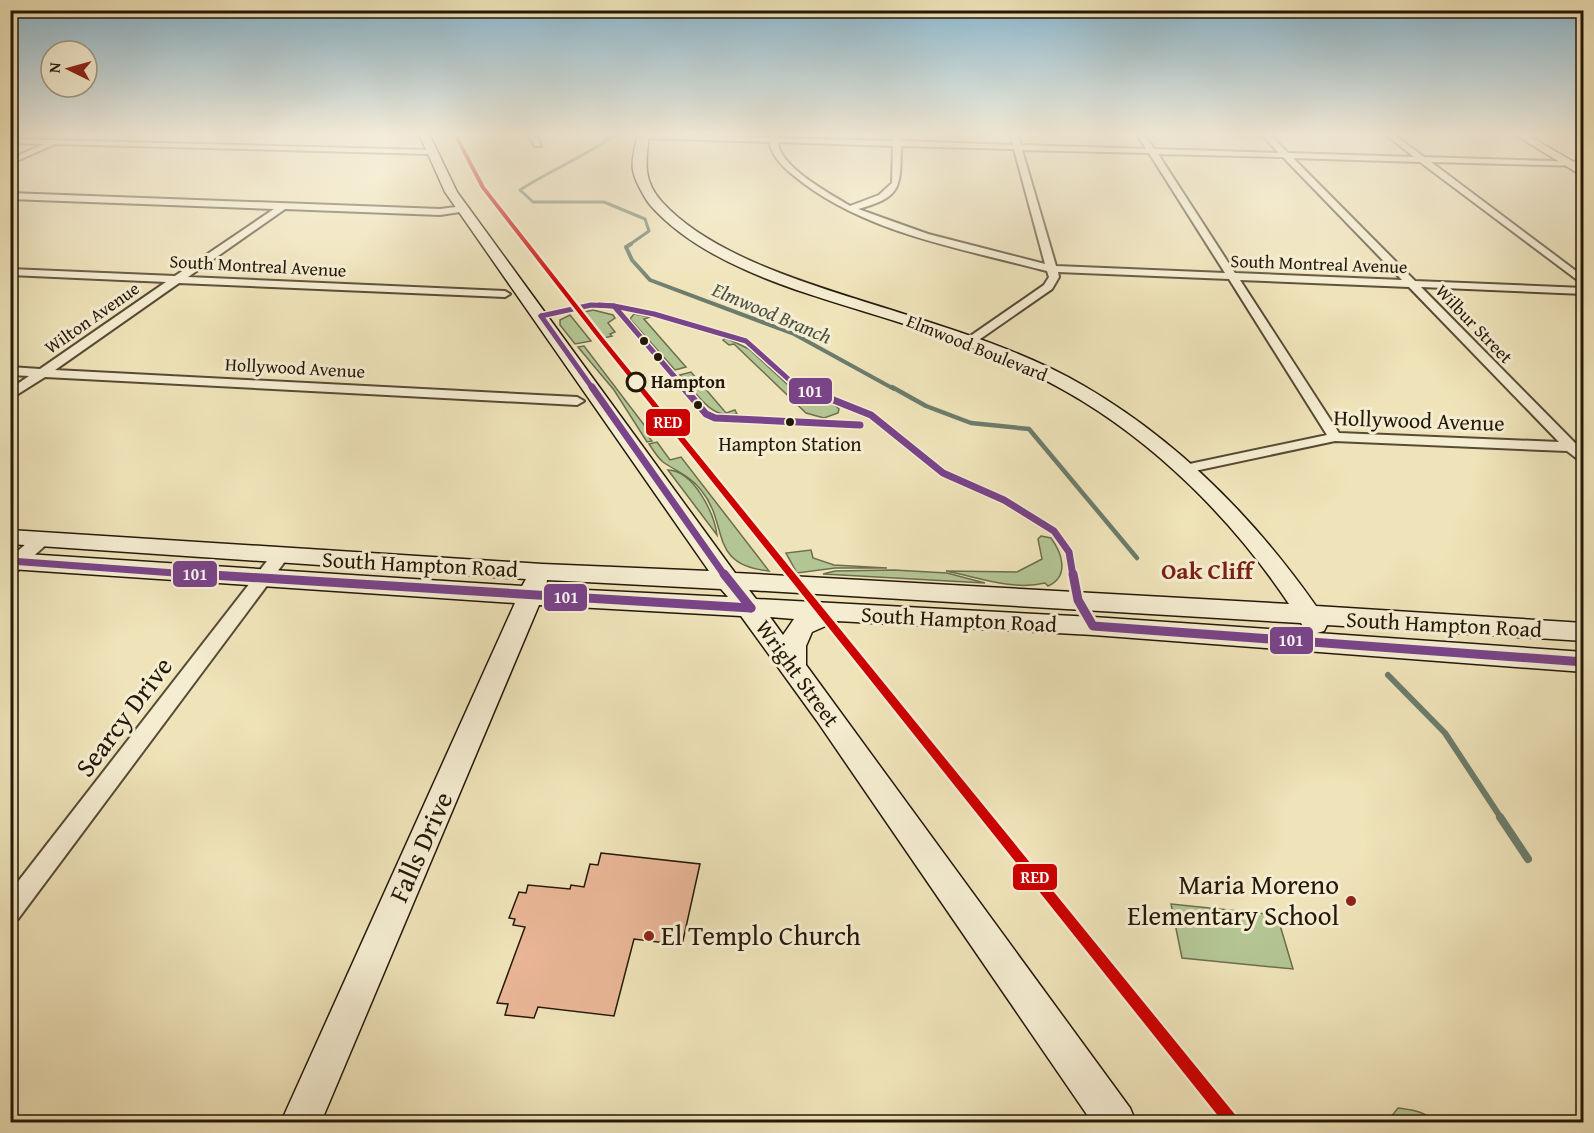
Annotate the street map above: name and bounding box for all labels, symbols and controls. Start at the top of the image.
north arrow [39,39,99,99]
text: N [42,61,67,74]
street label: South Montreal Avenue [169,247,347,284]
street label: South Montreal Avenue [1230,247,1408,280]
water label: Elmwood Branch [707,274,836,351]
street label: Wilton Avenue [39,275,145,360]
street label: Wilbur Street [1429,278,1520,370]
street label: Elmwood Boulevard [903,307,1052,388]
unlabelled marker [638,335,650,347]
street label: Hollywood Avenue [224,350,366,385]
unlabelled marker [652,351,664,363]
place label: Hampton [651,368,726,395]
marker: Hampton [626,372,646,392]
line badge: 101 [788,377,833,405]
text: 101 [798,379,822,403]
unlabelled marker [692,399,704,411]
street label: Hollywood Avenue [1333,401,1505,439]
line badge: RED [645,408,691,437]
text: RED [654,410,682,434]
marker: Hampton Station [784,416,796,428]
place label: Hampton Station [718,429,862,458]
street label: South Hampton Road [321,543,519,585]
district label: Oak Cliff [1161,553,1256,588]
line badge: 101 [172,560,218,588]
text: 101 [183,562,207,586]
line badge: 101 [543,583,588,612]
text: 101 [554,585,578,609]
street label: South Hampton Road [860,598,1058,640]
street label: South Hampton Road [1345,603,1543,645]
street label: Wright Street [748,613,848,733]
line badge: 101 [1269,626,1314,655]
text: 101 [1279,628,1303,652]
street label: Searcy Drive [65,648,182,785]
street label: Falls Drive [378,785,462,908]
line badge: RED [1012,863,1058,891]
place label: Maria Moreno Elementary School [1127,864,1339,935]
text: RED [1021,865,1049,889]
marker: Maria Moreno Elementary School [1344,894,1358,908]
place label: El Templo Church [661,915,861,955]
marker: El Templo Church [642,929,656,943]

